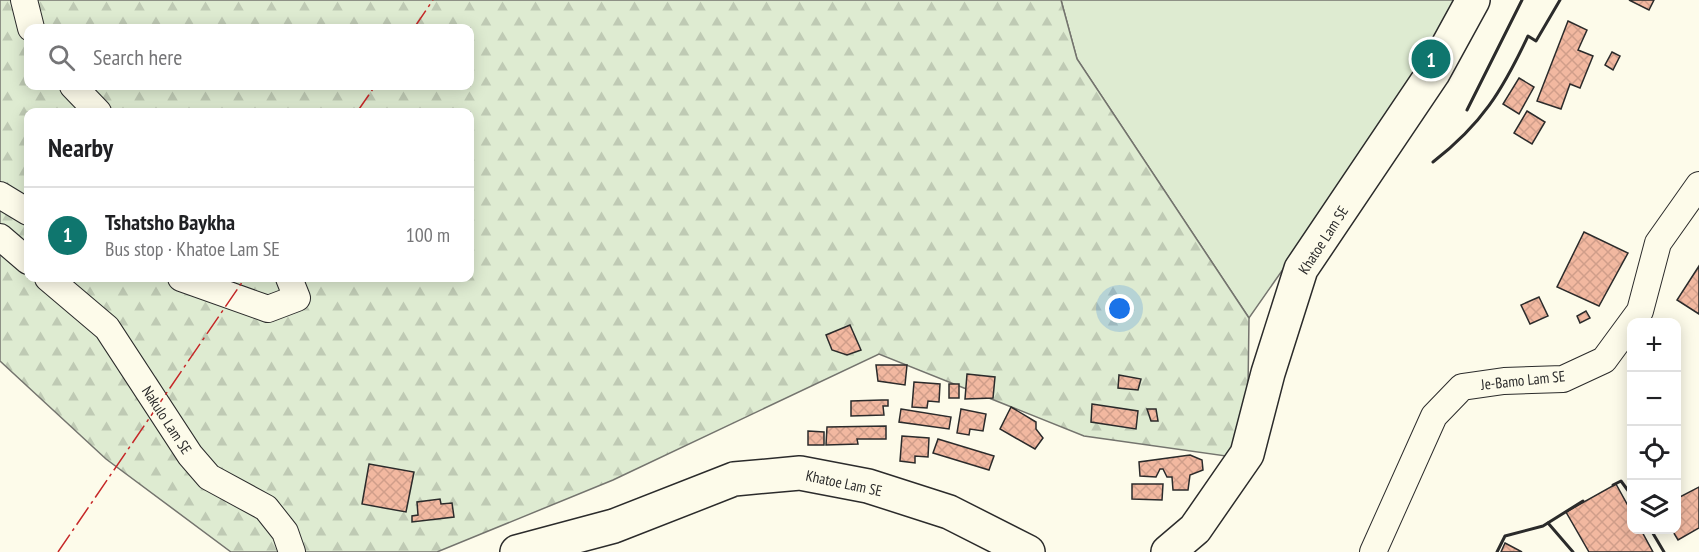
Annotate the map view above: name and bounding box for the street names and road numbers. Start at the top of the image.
street label: Khatoe Lam SE [1294,202,1352,278]
street label: Je-Bamo Lam SE [1479,366,1566,394]
street label: Nakulo Lam SE [138,382,196,458]
street label: Khatoe Lam SE [804,466,884,500]

